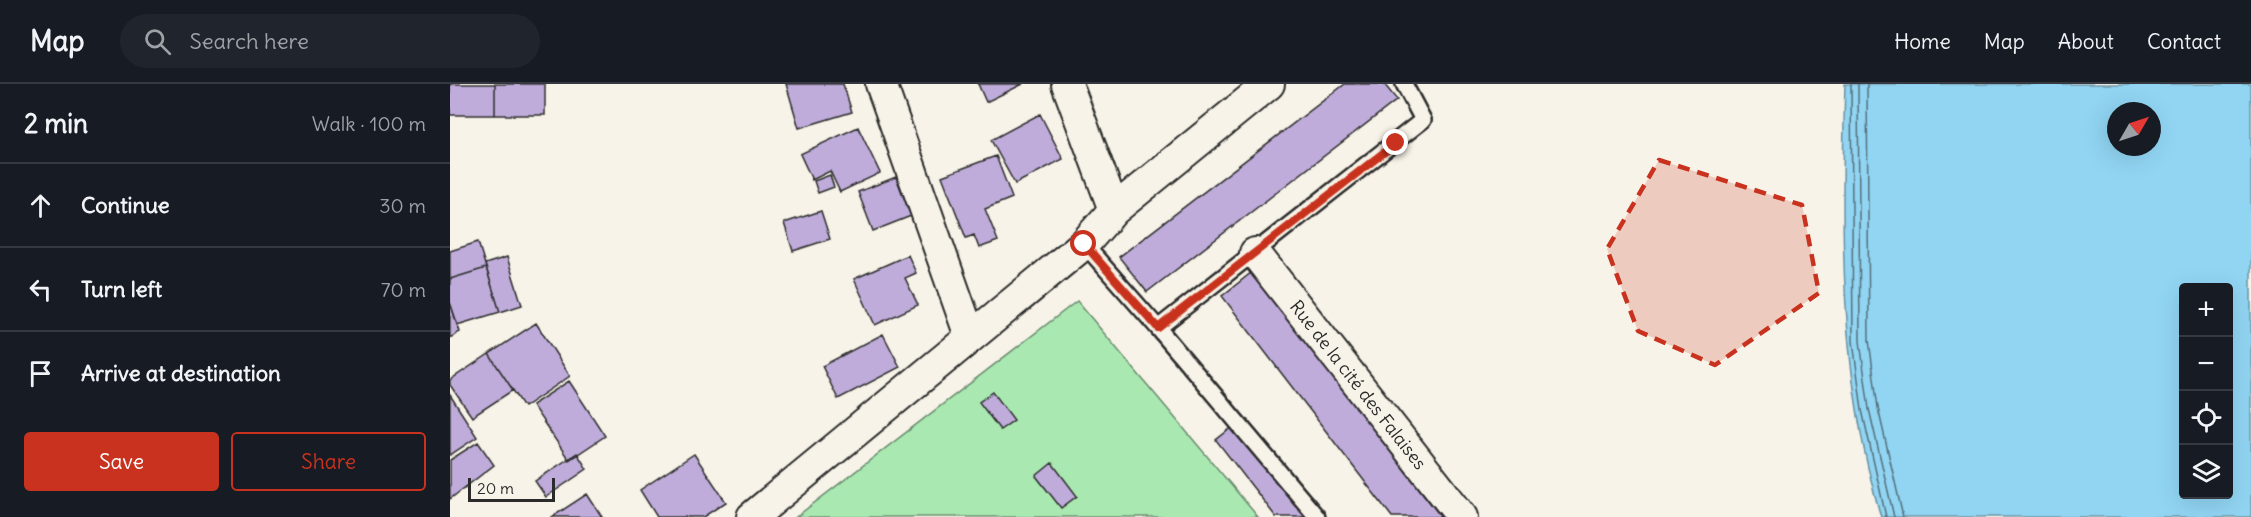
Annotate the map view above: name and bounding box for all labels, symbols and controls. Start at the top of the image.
search box [120,14,540,68]
text: Map [30,23,84,59]
icon: search [141,25,174,58]
text: Search here [189,27,309,55]
text: Home [1894,28,1951,55]
text: Map [1984,28,2025,55]
text: About [2058,28,2114,55]
text: Contact [2147,28,2221,55]
north arrow [2107,102,2161,156]
text: 2 min [24,107,88,140]
text: Walk · 100 m [312,111,426,136]
route end [1382,129,1408,155]
icon: ahead [24,189,57,222]
text: Continue [81,191,170,219]
text: 30 m [379,193,426,218]
route start [1070,230,1096,256]
icon: left [24,273,57,306]
text: Turn left [81,275,162,303]
text: 70 m [381,277,426,302]
map controls [2179,283,2233,499]
button: + [2179,283,2233,337]
street label: Rue de la cité des Falaises [1285,295,1432,474]
button: − [2179,337,2233,391]
icon: arrive [24,357,57,390]
text: Arrive at destination [81,359,281,387]
button: locate [2179,391,2233,445]
button: Save [24,432,219,491]
button: Share [231,432,426,491]
button: layers [2179,445,2233,499]
scale bar [468,475,555,502]
text: 20 m [477,478,514,498]

